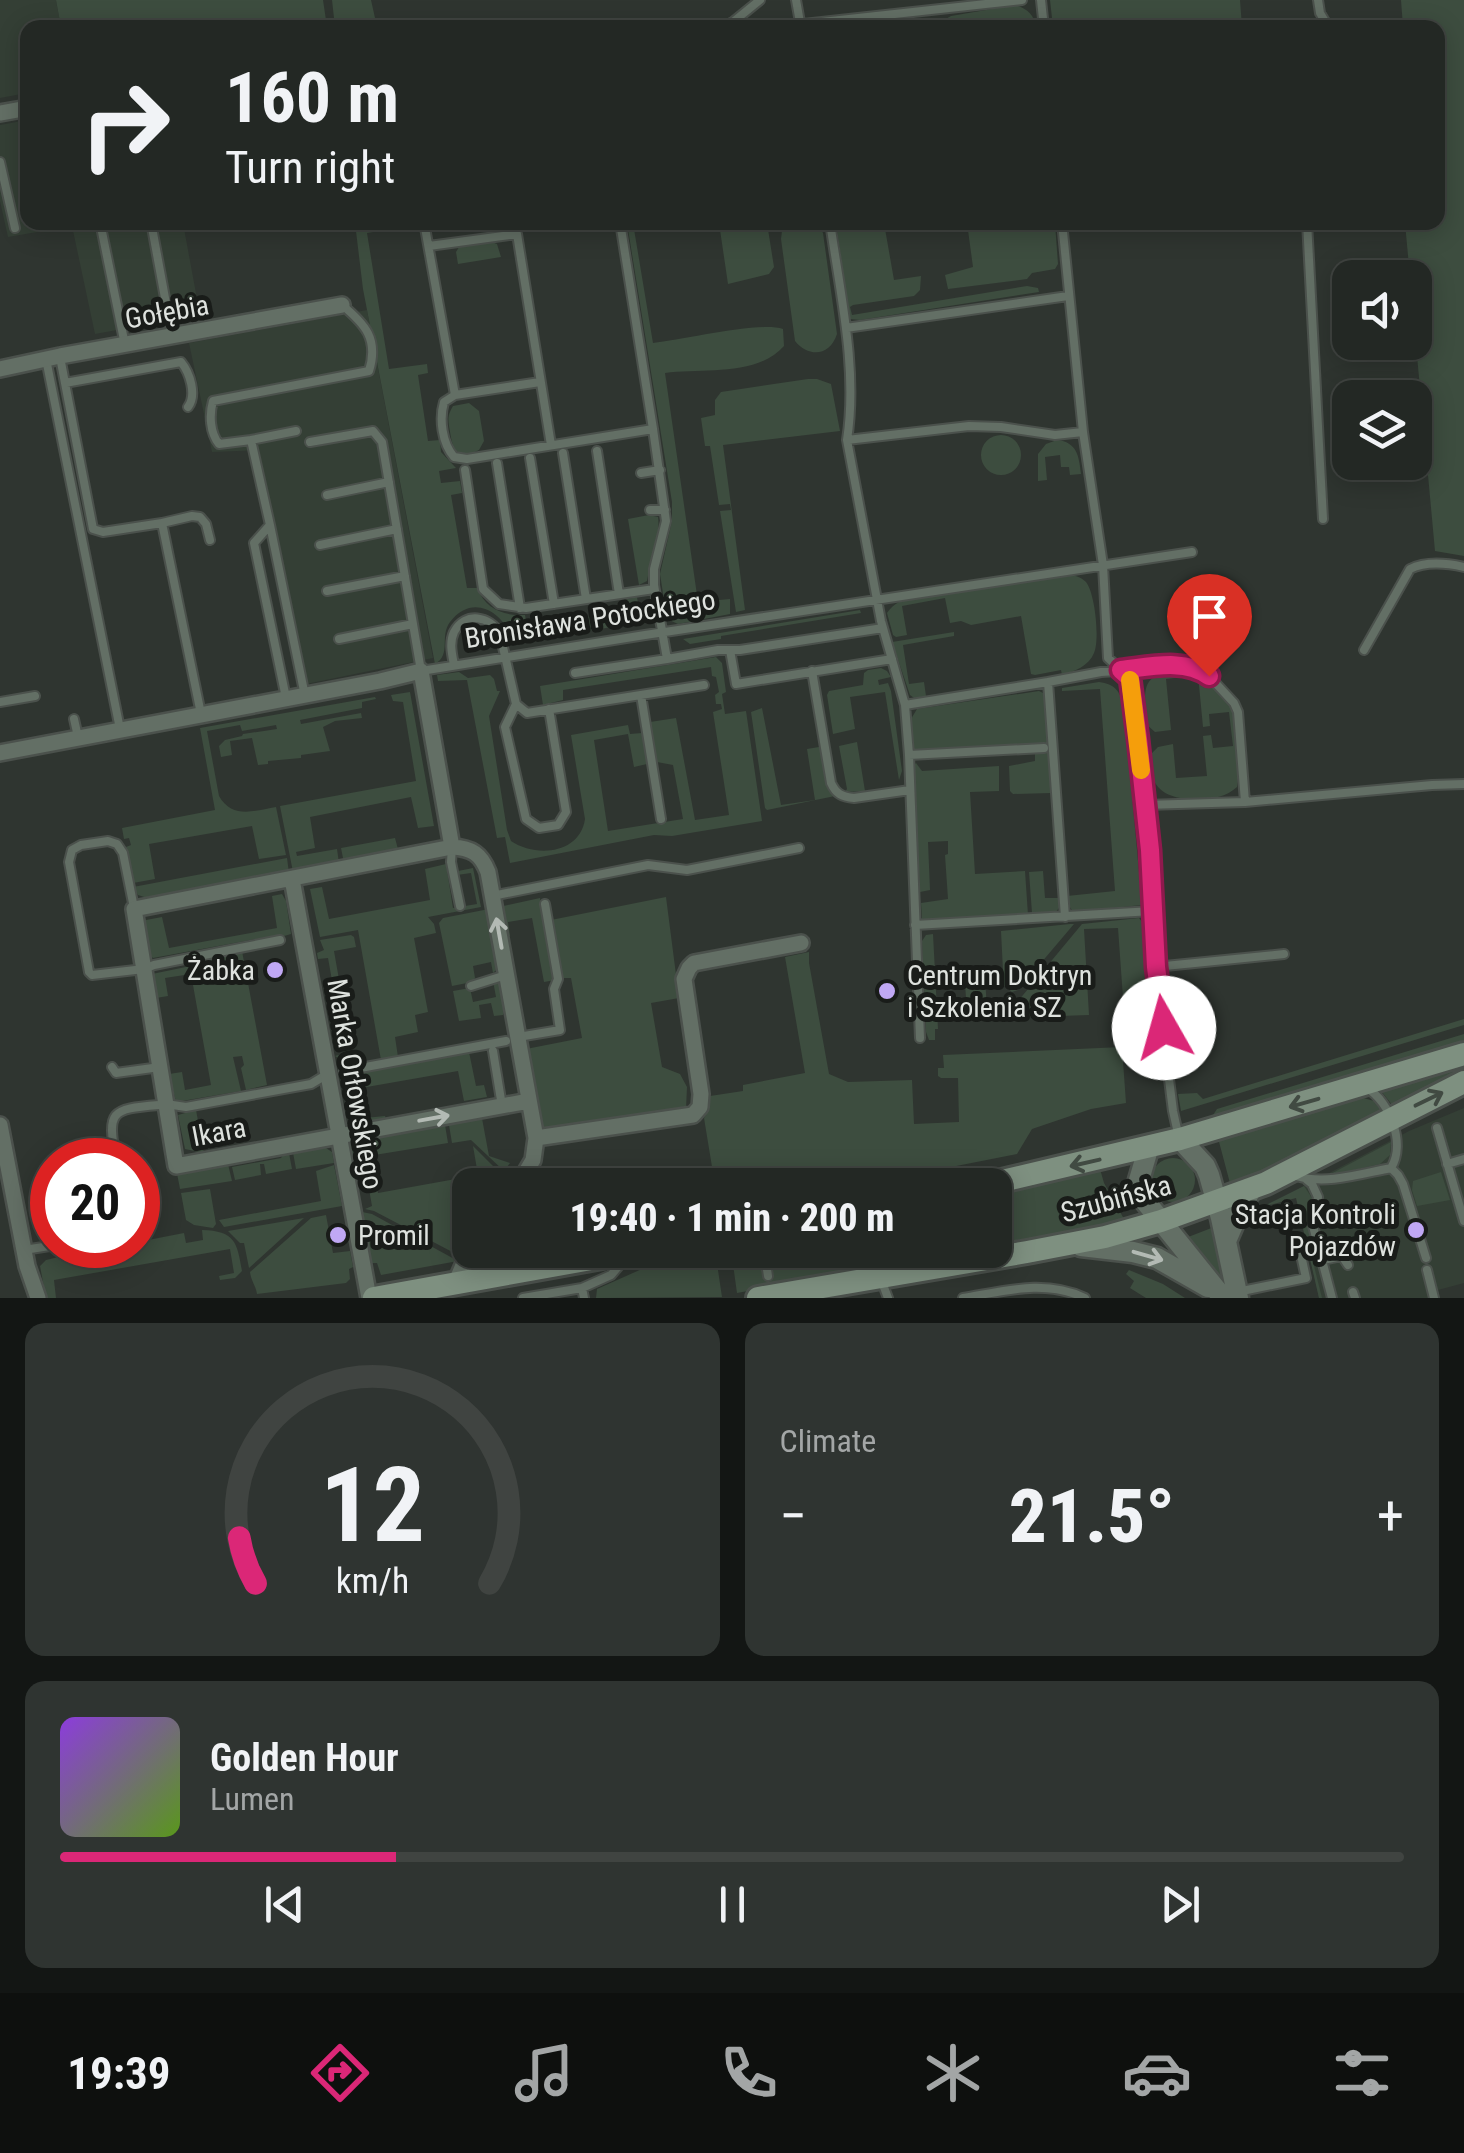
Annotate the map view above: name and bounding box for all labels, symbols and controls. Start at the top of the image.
text: 160 m [225,57,399,139]
icon: right [60,60,190,190]
text: Turn right [225,141,395,194]
map controls [1332,260,1432,480]
button: sound [1332,260,1432,360]
street label: Gołębia [123,288,211,336]
button: layers [1332,380,1432,480]
pin [1167,574,1252,677]
street label: Bronisława Potockiego [462,583,718,655]
icon: arrive [1182,589,1237,644]
one-way arrow [489,917,508,949]
place label: Żabka [187,954,255,987]
marker: Żabka [264,959,286,981]
place label: Centrum Doktryn i Szkolenia SZ [907,959,1092,1024]
street label: Marka Orłowskiego [320,976,390,1192]
position arrow [1112,976,1216,1080]
marker: Centrum Doktryn i Szkolenia SZ [876,980,898,1002]
one-way arrow [1414,1088,1444,1107]
one-way arrow [1288,1095,1320,1113]
one-way arrow [417,1108,449,1127]
street label: Ikara [189,1111,249,1153]
speed limit sign: 20 [30,1138,160,1268]
one-way arrow [1070,1155,1102,1173]
street label: Szubińska [1057,1168,1175,1230]
text: 19:40 · 1 min · 200 m [570,1196,894,1240]
place label: Stacja Kontroli Pojazdów [1235,1198,1396,1263]
place label: Promil [358,1219,430,1252]
marker: Stacja Kontroli Pojazdów [1405,1219,1427,1241]
marker: Promil [327,1224,349,1246]
one-way arrow [1132,1248,1163,1266]
text: Climate [780,1422,876,1460]
text: 12 [320,1445,425,1566]
text: 21.5° [1009,1472,1175,1560]
text: − [780,1484,807,1548]
text: + [1377,1484,1404,1548]
text: km/h [335,1560,409,1602]
text: Golden Hour [210,1736,399,1780]
text: Lumen [210,1780,295,1818]
icon: previous [257,1877,312,1932]
icon: pause [705,1877,760,1932]
icon: next [1153,1877,1208,1932]
icon: directions [305,2038,375,2108]
icon: music [509,2038,579,2108]
icon: phone [714,2038,784,2108]
icon: climate [918,2038,988,2108]
icon: car [1122,2038,1192,2108]
icon: filters [1327,2038,1397,2108]
text: 19:39 [67,2047,170,2100]

